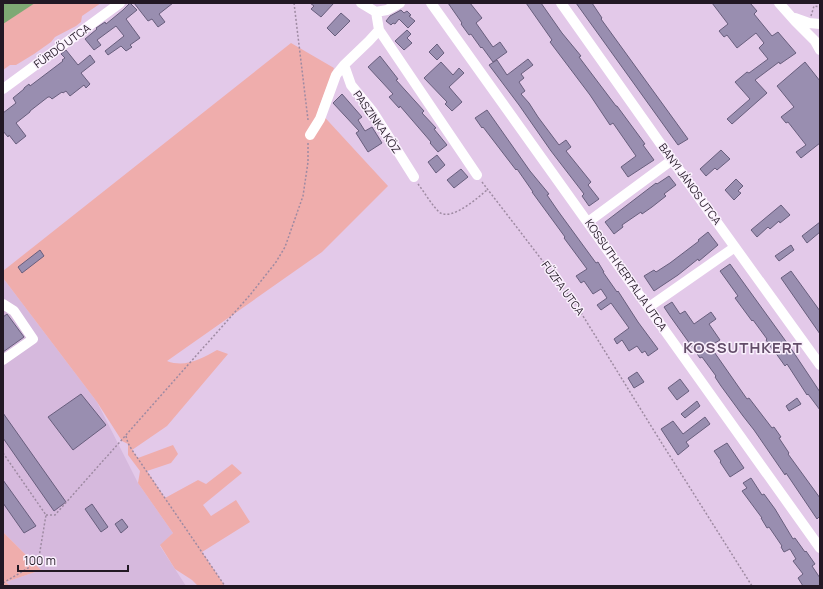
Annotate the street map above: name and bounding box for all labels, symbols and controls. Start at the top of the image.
street label: FÜRDŐ UTCA [30,20,93,71]
street label: PASZINKA KÖZ [350,87,405,156]
street label: BANYI JÁNOS UTCA [656,140,725,227]
street label: KOSSUTH KERTALJA UTCA [582,216,671,334]
street label: FŰZFA UTCA [539,258,588,318]
district label: KOSSUTHKERT [683,337,803,358]
scale bar [18,547,128,573]
text: 100 m [24,552,56,569]

